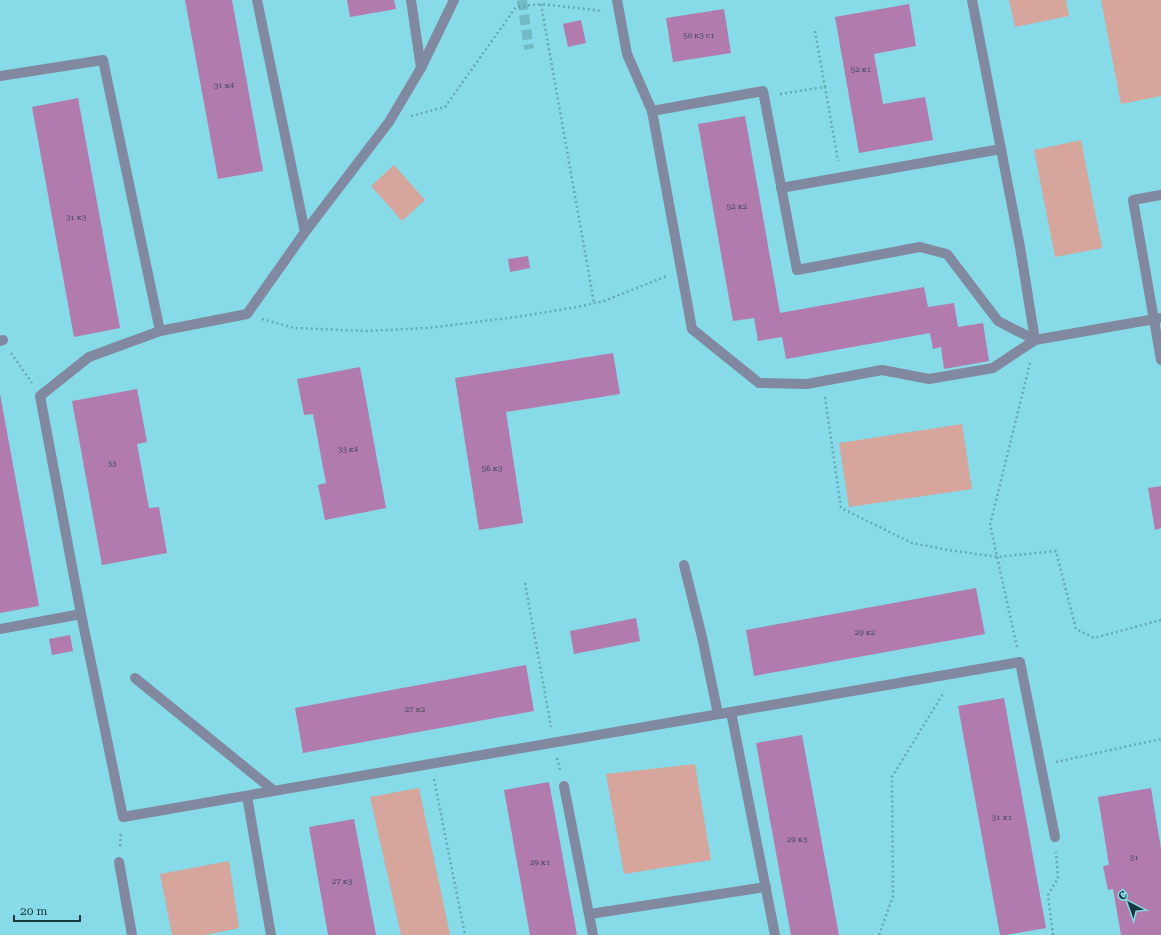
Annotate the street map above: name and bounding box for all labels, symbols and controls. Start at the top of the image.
house number: 50 к3 с1 [683,31,715,40]
house number: 52 к1 [851,65,872,74]
house number: 31 к4 [214,81,235,90]
house number: 52 к2 [727,202,748,211]
house number: 31 к3 [66,213,87,222]
house number: 33 к4 [338,445,359,454]
house number: 33 [108,459,117,468]
house number: 56 к3 [482,464,503,473]
house number: 29 к2 [855,628,876,637]
house number: 27 к2 [405,705,426,714]
house number: 31 к1 [992,813,1013,822]
house number: 29 к3 [787,835,808,844]
house number: 31 [1130,853,1139,862]
house number: 29 к1 [530,858,551,867]
house number: 27 к3 [332,877,353,886]
north arrow [1109,883,1149,923]
text: С [1116,888,1130,903]
scale bar [14,897,80,923]
text: 20 m [20,904,47,918]

